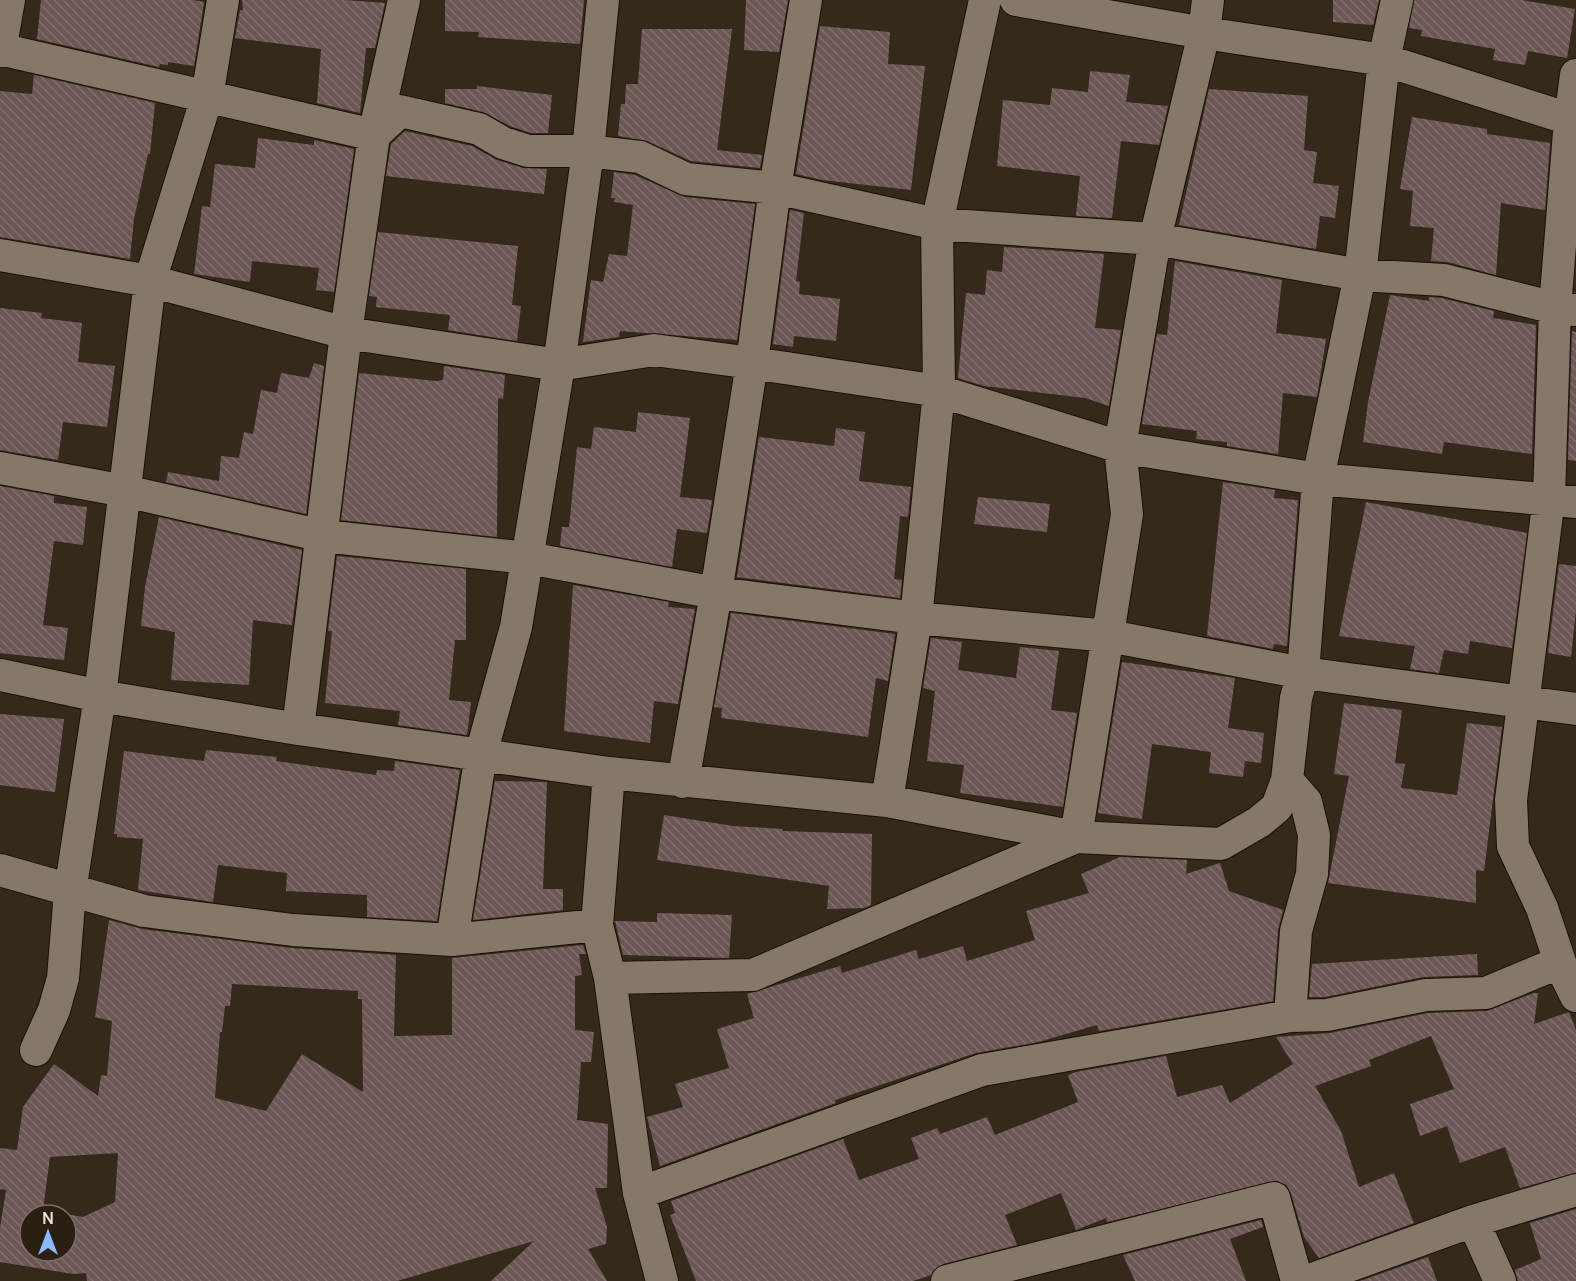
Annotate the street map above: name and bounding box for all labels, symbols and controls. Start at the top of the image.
north arrow [18,1203,78,1263]
text: N [42,1207,54,1229]

